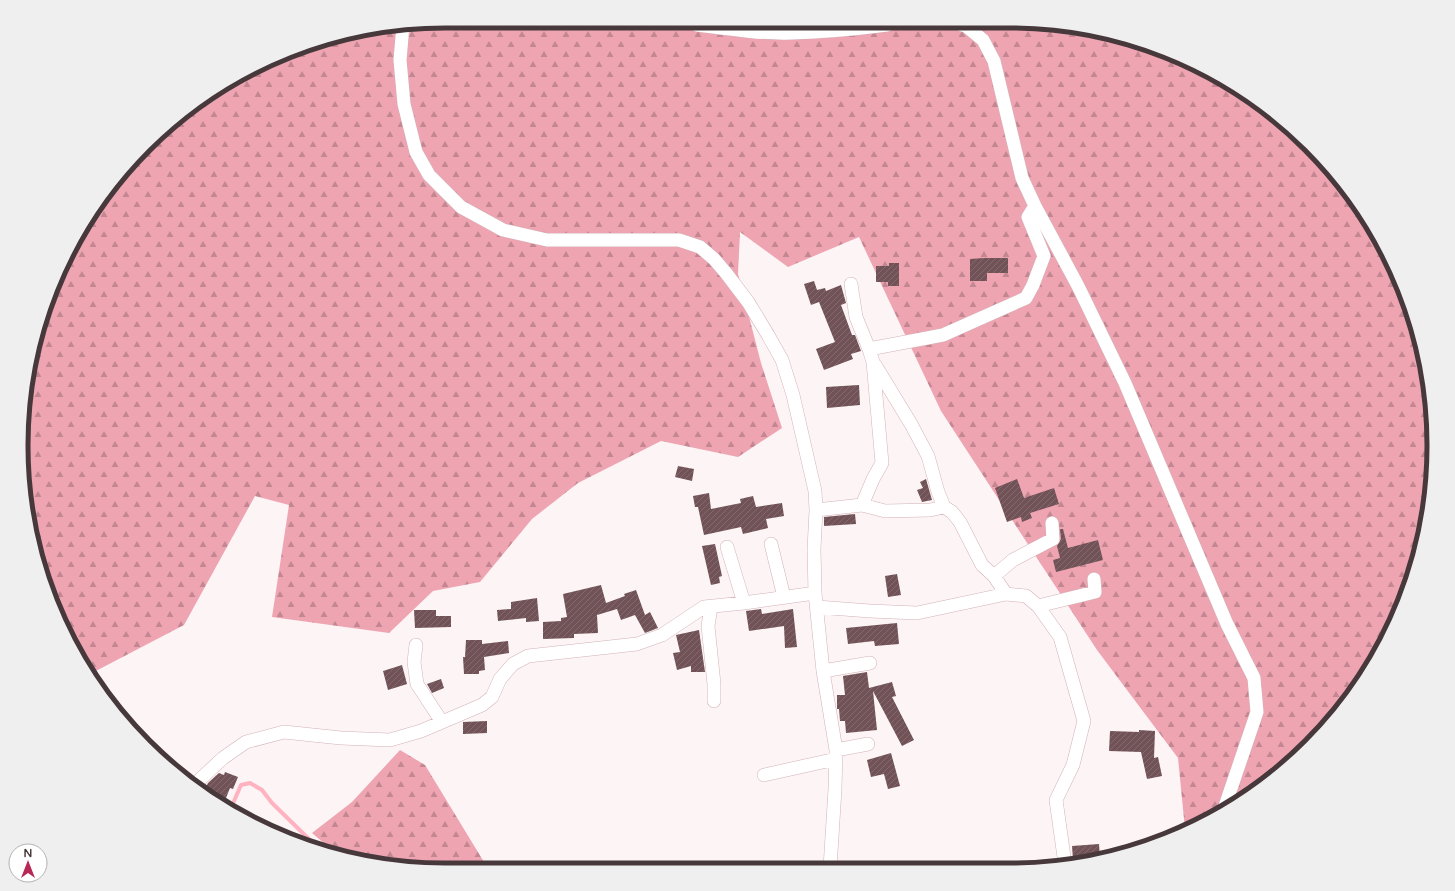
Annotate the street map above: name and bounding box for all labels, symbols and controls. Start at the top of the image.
north arrow [8,843,48,883]
text: N [24,847,32,860]

